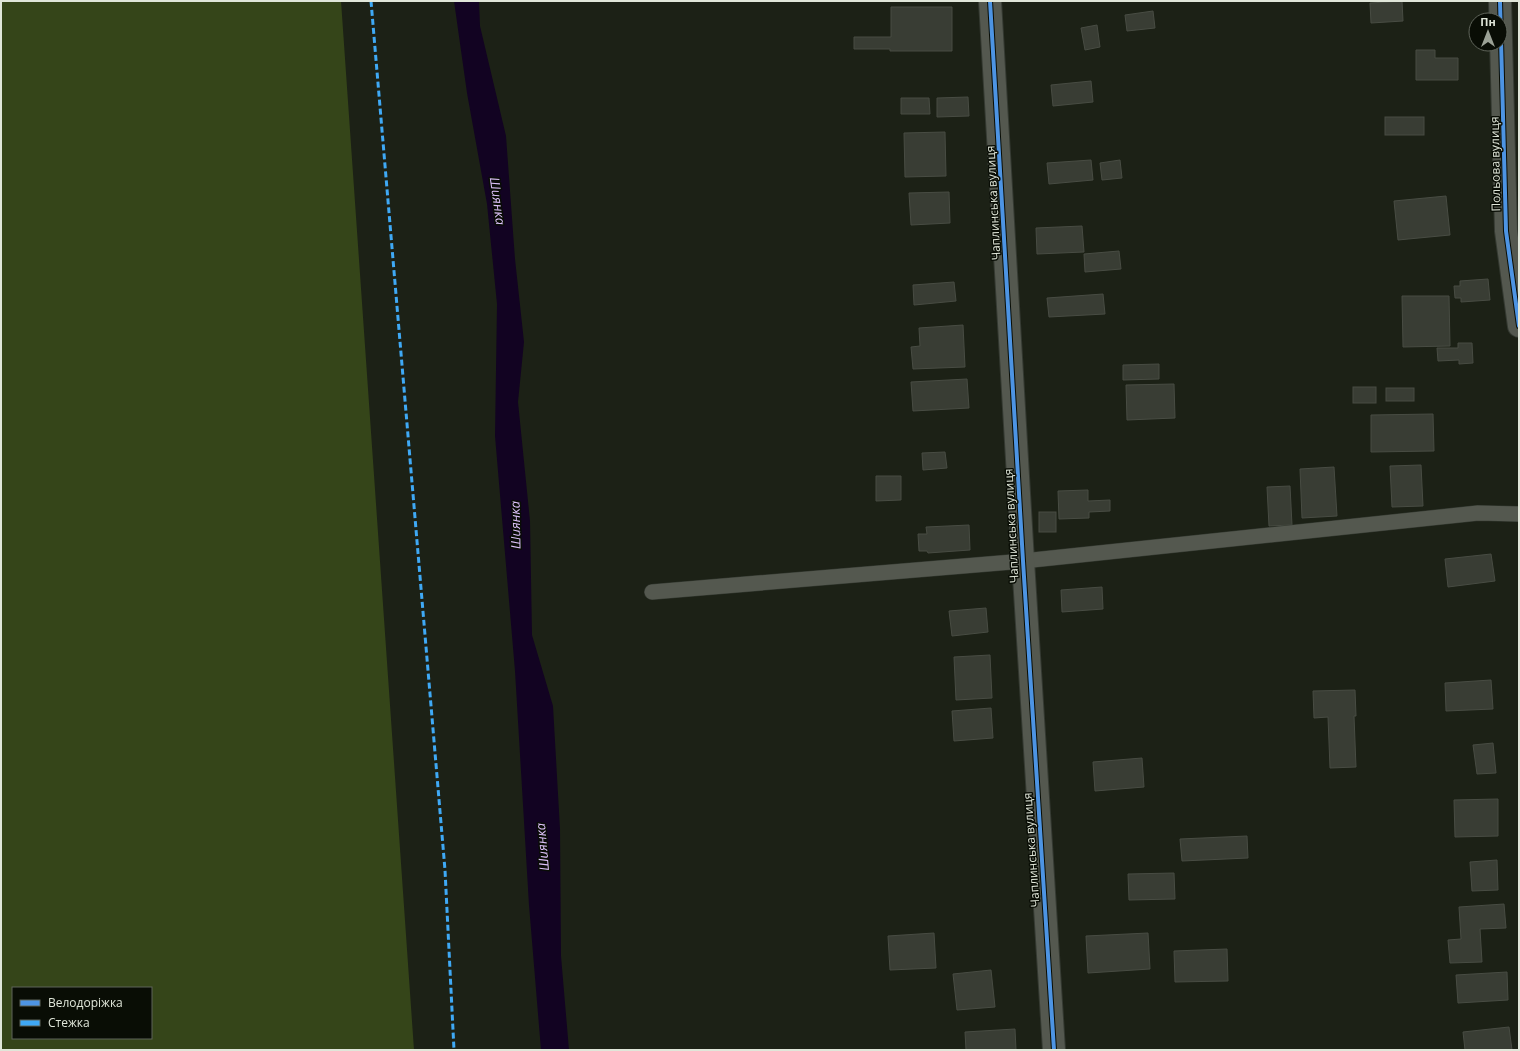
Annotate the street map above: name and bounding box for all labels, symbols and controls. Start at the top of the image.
north arrow [1468,12,1508,52]
text: Пн [1480,14,1496,29]
street label: Польова вулиця [1486,116,1504,212]
street label: Чаплинська вулиця [982,145,1004,261]
water label: Шиянка [486,176,510,227]
street label: Чаплинська вулиця [1000,468,1022,584]
water label: Шиянка [506,500,524,549]
street label: Чаплинська вулиця [1019,792,1043,908]
water label: Шиянка [531,822,553,872]
legend [12,987,152,1039]
text: Велодоріжка [48,994,123,1011]
text: Стежка [48,1014,90,1031]

